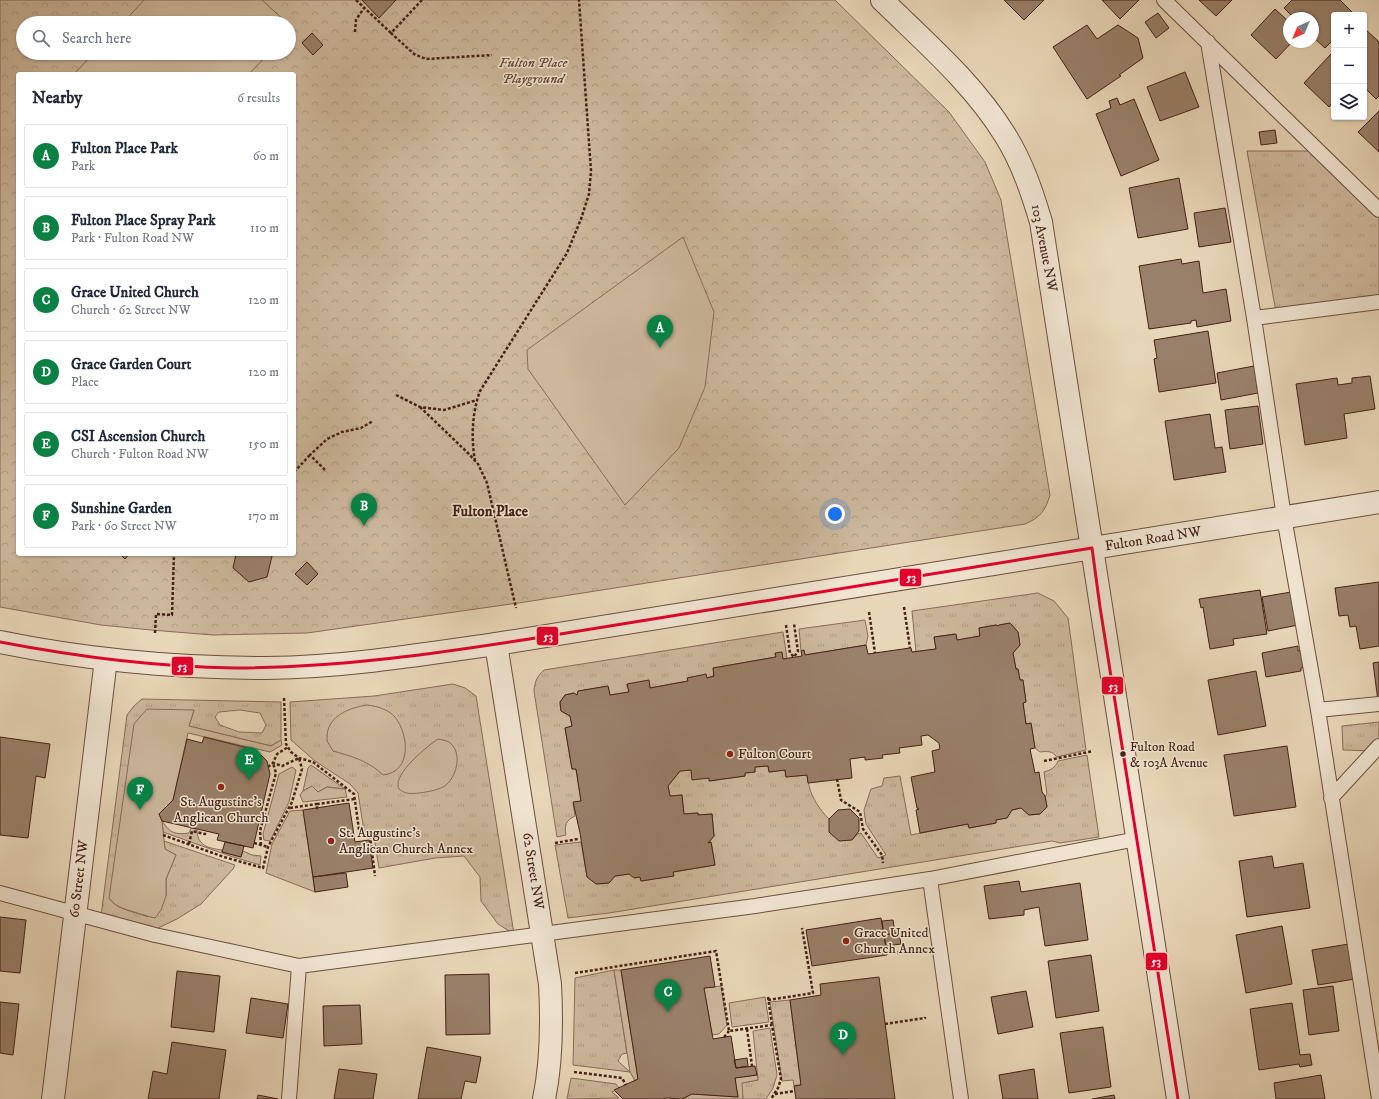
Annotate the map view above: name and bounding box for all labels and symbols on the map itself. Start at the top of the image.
north arrow [1283,12,1319,48]
park label: Fulton Place Playground [499,54,568,88]
street label: 103 Avenue NW [1027,203,1061,293]
pin: A [647,315,673,348]
pin: B [351,493,377,526]
district label: Fulton Place [452,502,529,521]
your location [825,504,845,524]
street label: Fulton Road NW [1104,522,1203,555]
line badge: 53 [899,568,922,587]
text: 53 [905,571,916,585]
line badge: 53 [536,626,559,646]
text: 53 [542,630,553,644]
line badge: 53 [171,656,194,676]
text: 53 [176,660,187,674]
line badge: 53 [1101,676,1124,695]
text: 53 [1107,680,1118,694]
place label: Fulton Road & 103A Avenue [1130,739,1208,771]
place label: Fulton Court [738,745,812,763]
pin: E [236,747,262,780]
marker: Fulton Court [725,749,735,759]
marker: Fulton Road & 103A Avenue [1118,749,1128,759]
pin: F [127,777,153,810]
marker: St. Augustine's Anglican Church [216,782,226,792]
place label: St. Augustine's Anglican Church [173,793,269,827]
place label: St. Augustine's Anglican Church Annex [339,824,473,858]
street label: 62 Street NW [518,831,548,911]
marker: St. Augustine's Anglican Church Annex [326,836,336,846]
street label: 60 Street NW [65,839,93,919]
place label: Grace United Church Annex [854,924,935,958]
marker: Grace United Church Annex [841,936,851,946]
line badge: 53 [1145,952,1168,971]
text: 53 [1150,955,1161,969]
pin: C [655,979,681,1012]
pin: D [830,1022,856,1055]

